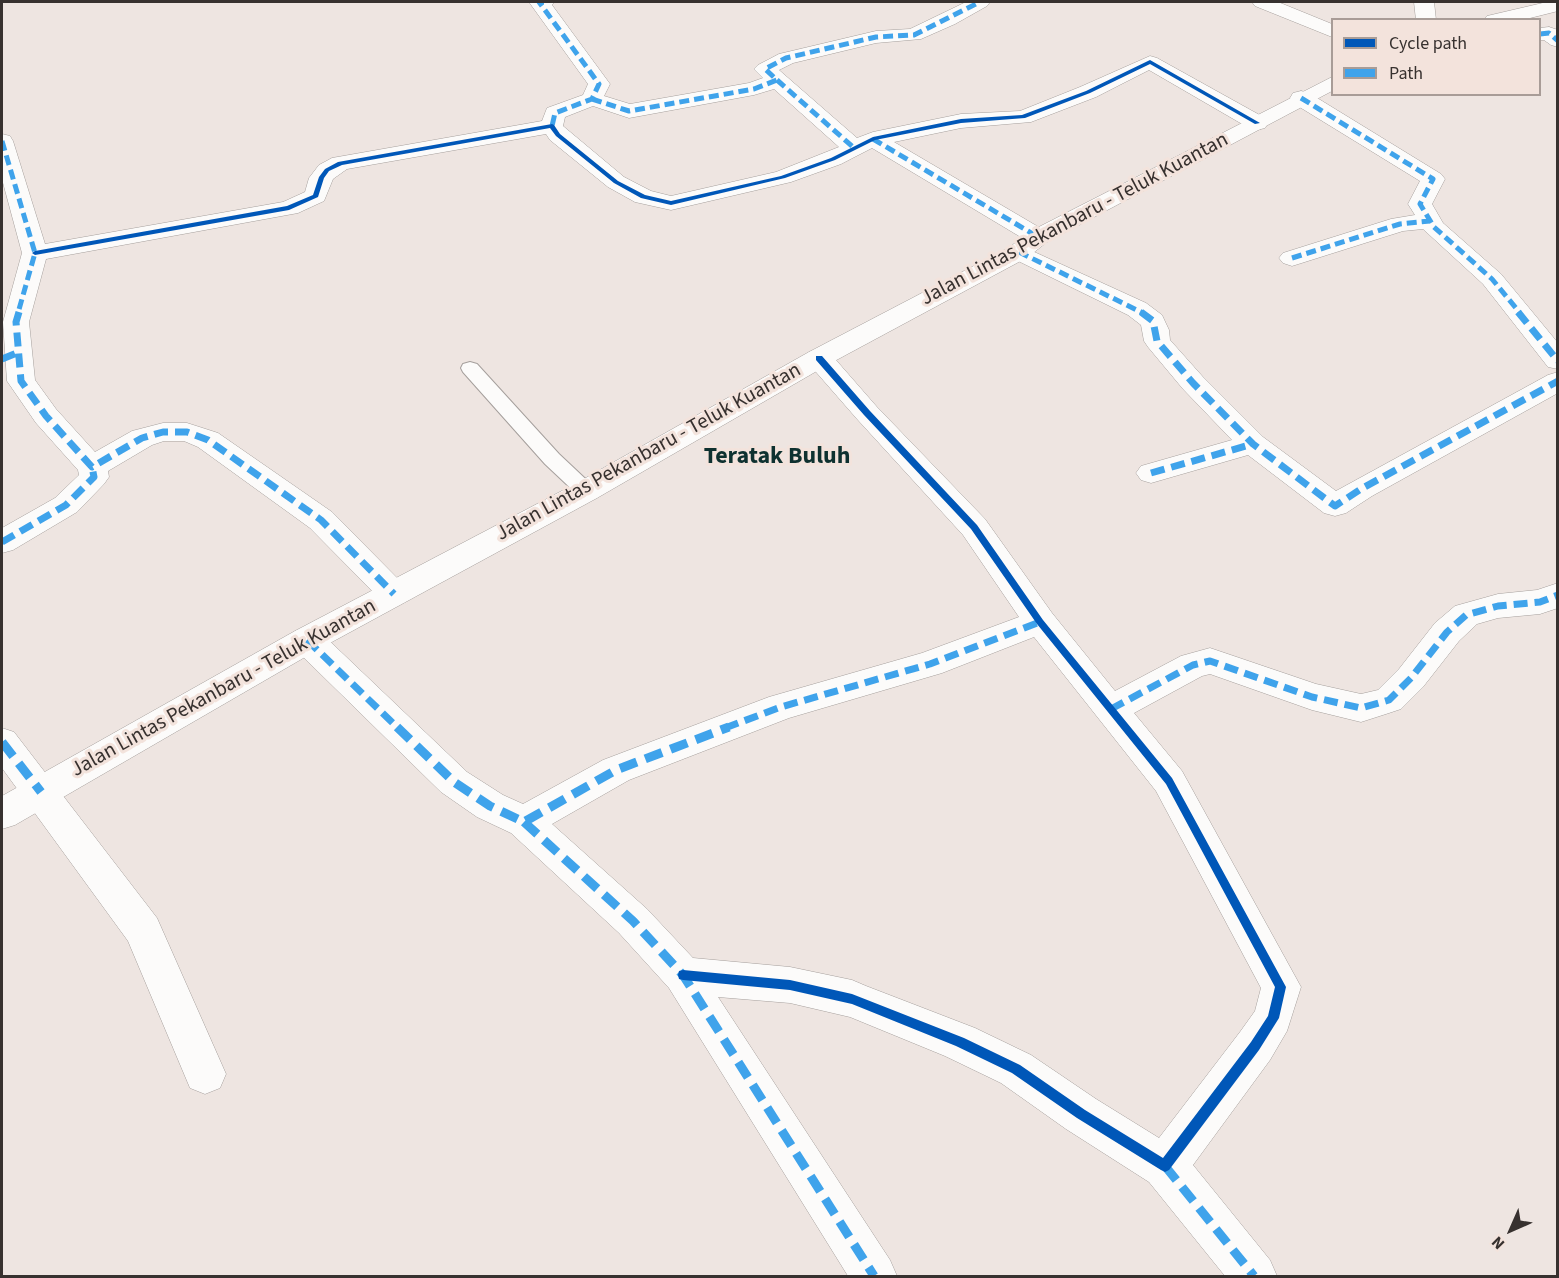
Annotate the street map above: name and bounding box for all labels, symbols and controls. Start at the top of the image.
legend [1331,18,1541,96]
text: Cycle path [1389,31,1467,56]
text: Path [1389,61,1423,86]
street label: Jalan Lintas Pekanbaru - Teluk Kuantan [917,128,1233,312]
street label: Jalan Lintas Pekanbaru - Teluk Kuantan [492,358,806,548]
district label: Teratak Buluh [704,444,850,472]
street label: Jalan Lintas Pekanbaru - Teluk Kuantan [67,594,381,784]
north arrow [1481,1200,1541,1260]
text: N [1487,1231,1510,1254]

